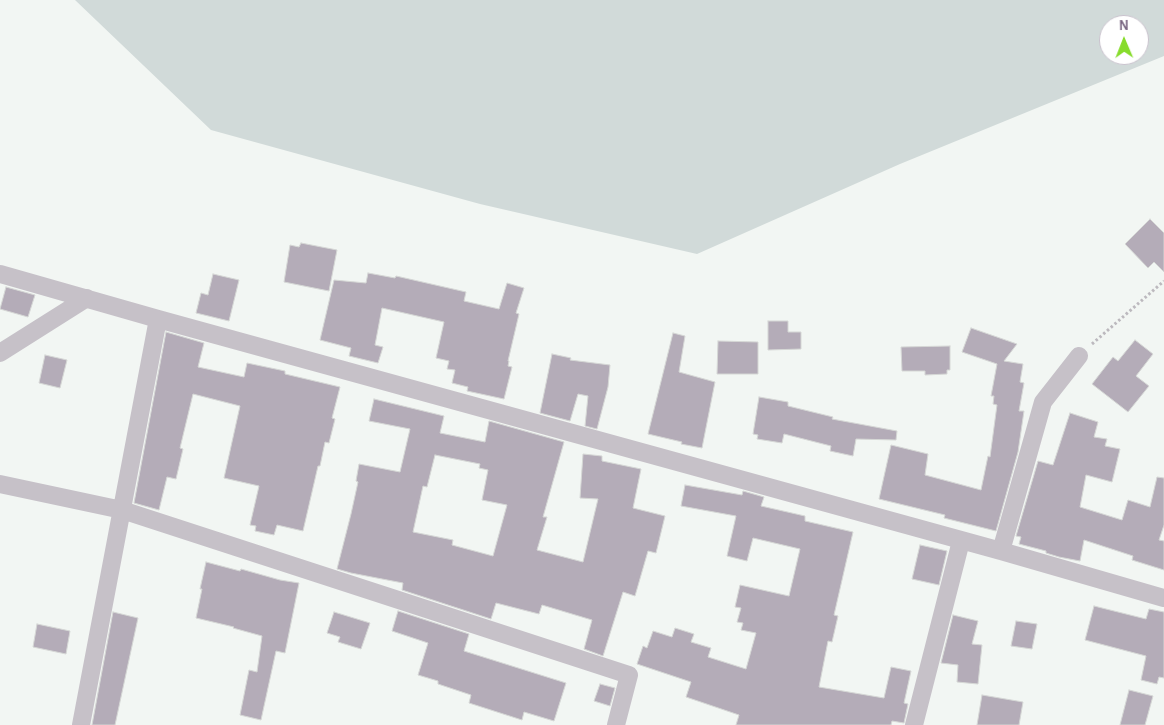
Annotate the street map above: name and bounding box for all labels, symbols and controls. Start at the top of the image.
north arrow [1099,15,1149,65]
text: N [1119,19,1129,33]

